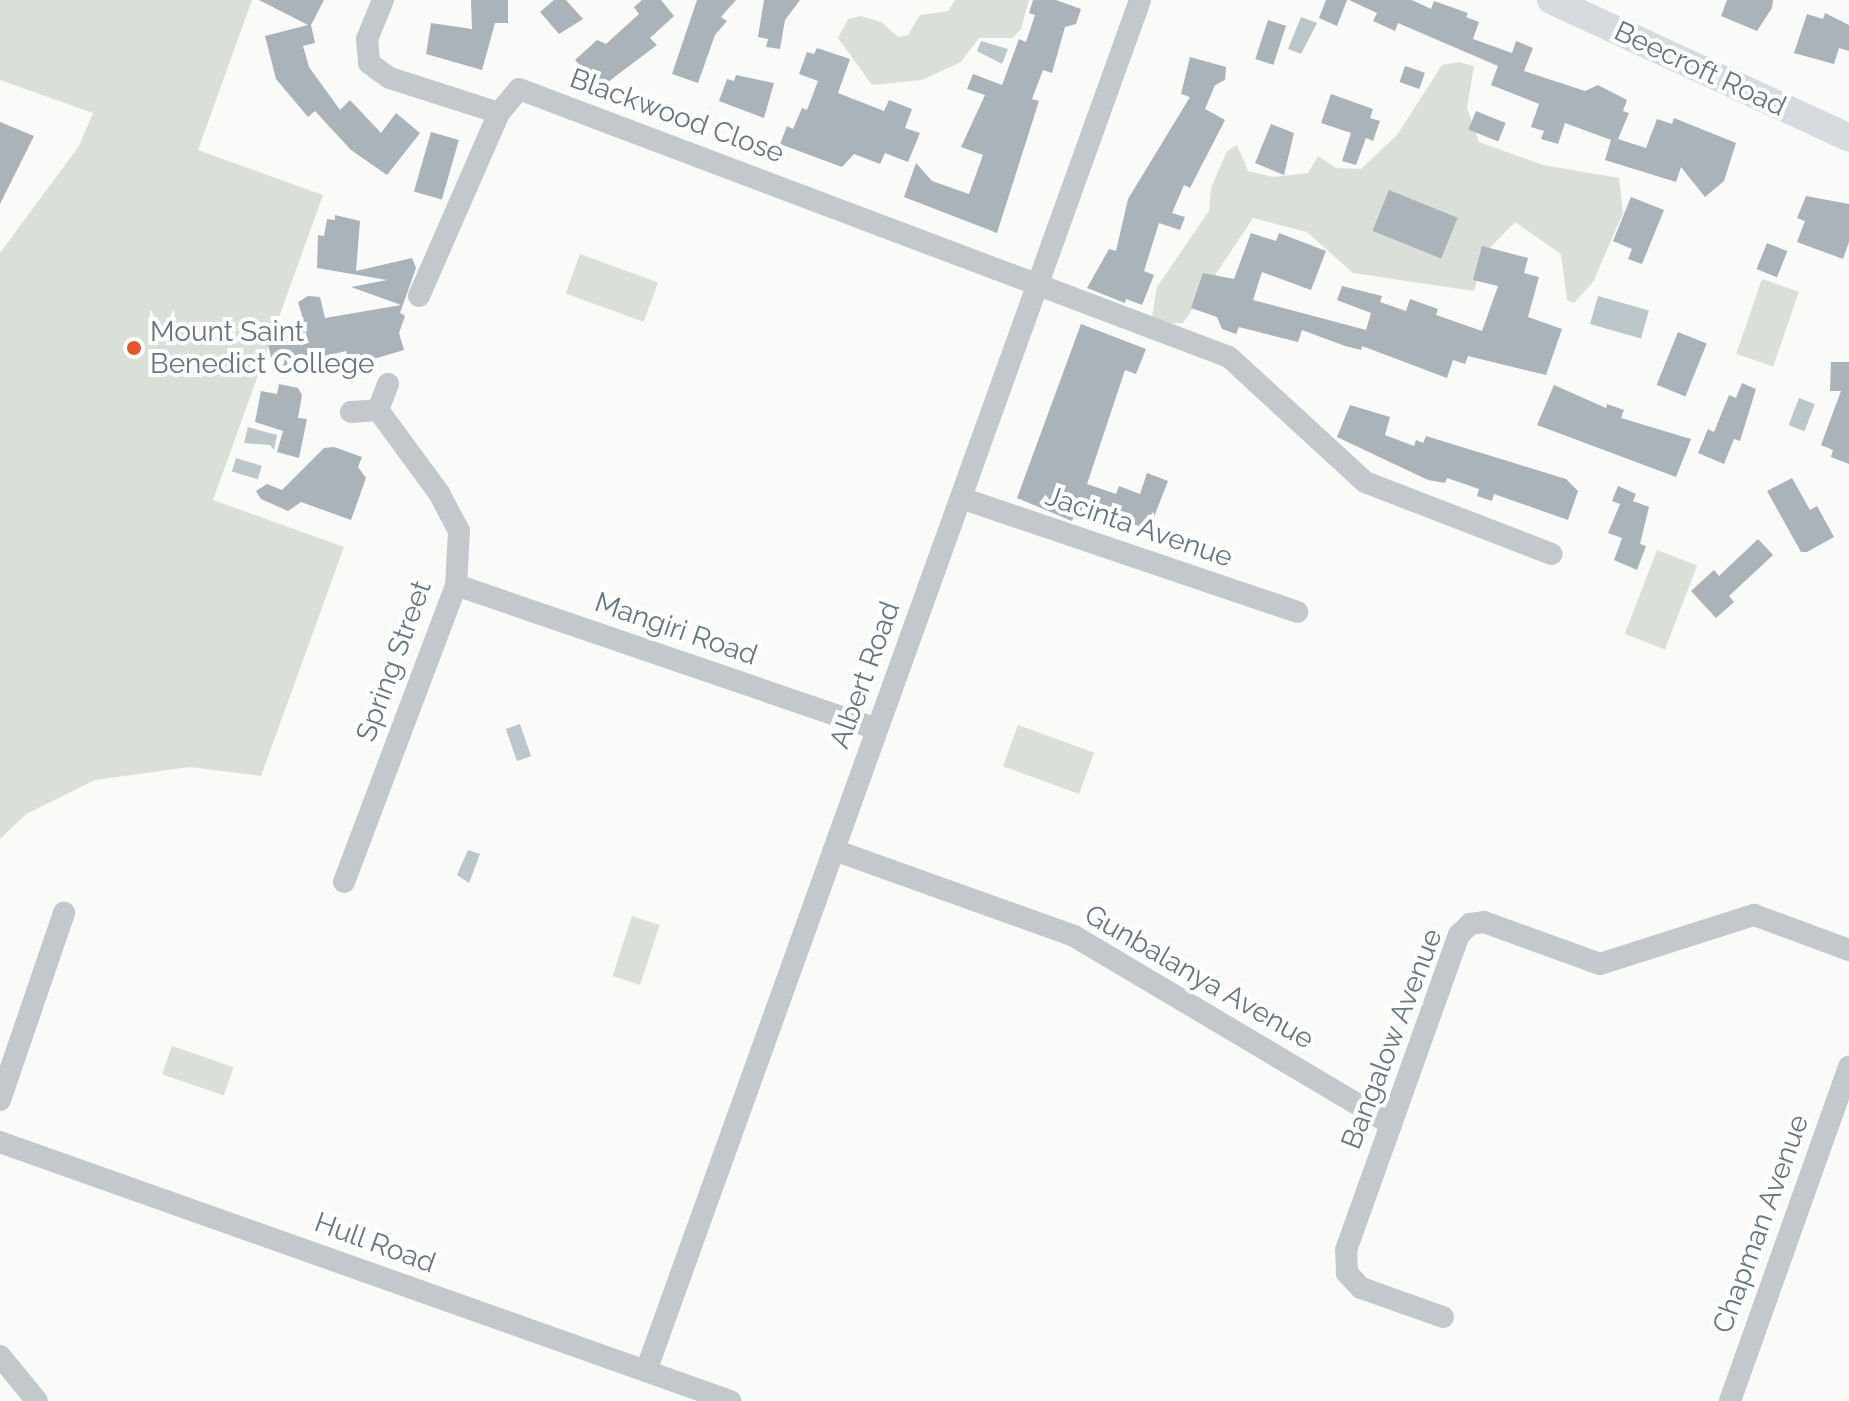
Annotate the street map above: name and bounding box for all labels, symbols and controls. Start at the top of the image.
street label: Beecroft Road [1609,15,1791,123]
street label: Blackwood Close [565,62,789,170]
place label: Mount Saint Benedict College [150,315,375,381]
marker: Mount Saint Benedict College [125,339,143,357]
street label: Jacinta Avenue [1041,479,1237,575]
street label: Spring Street [349,576,439,746]
street label: Mangiri Road [590,586,762,672]
street label: Albert Road [823,597,907,753]
street label: Gunbalanya Avenue [1078,897,1320,1057]
street label: Bangalow Avenue [1334,923,1450,1155]
street label: Chapman Avenue [1706,1110,1816,1338]
street label: Hull Road [310,1206,440,1280]

